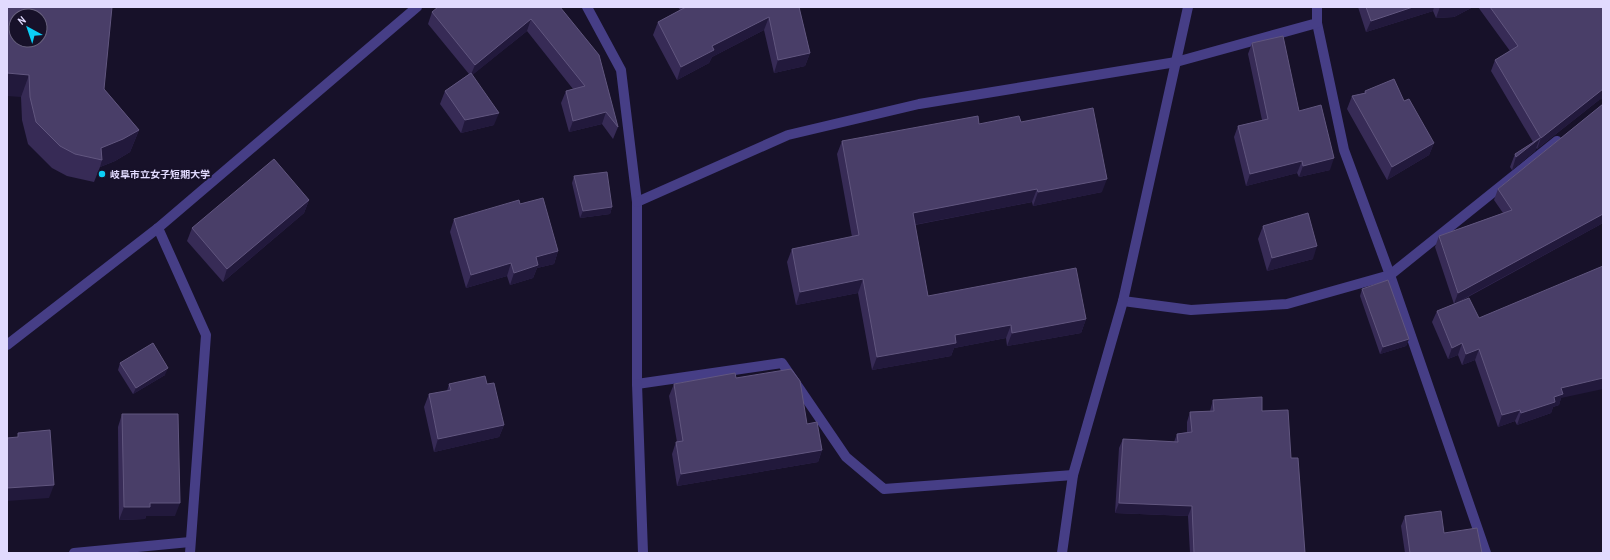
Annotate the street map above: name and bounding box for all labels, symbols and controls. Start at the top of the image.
north arrow [8,8,48,48]
text: N [15,13,29,28]
place label: 岐阜市立女子短期大学 [110,168,210,181]
marker: 岐阜市立女子短期大学 [97,169,107,179]

